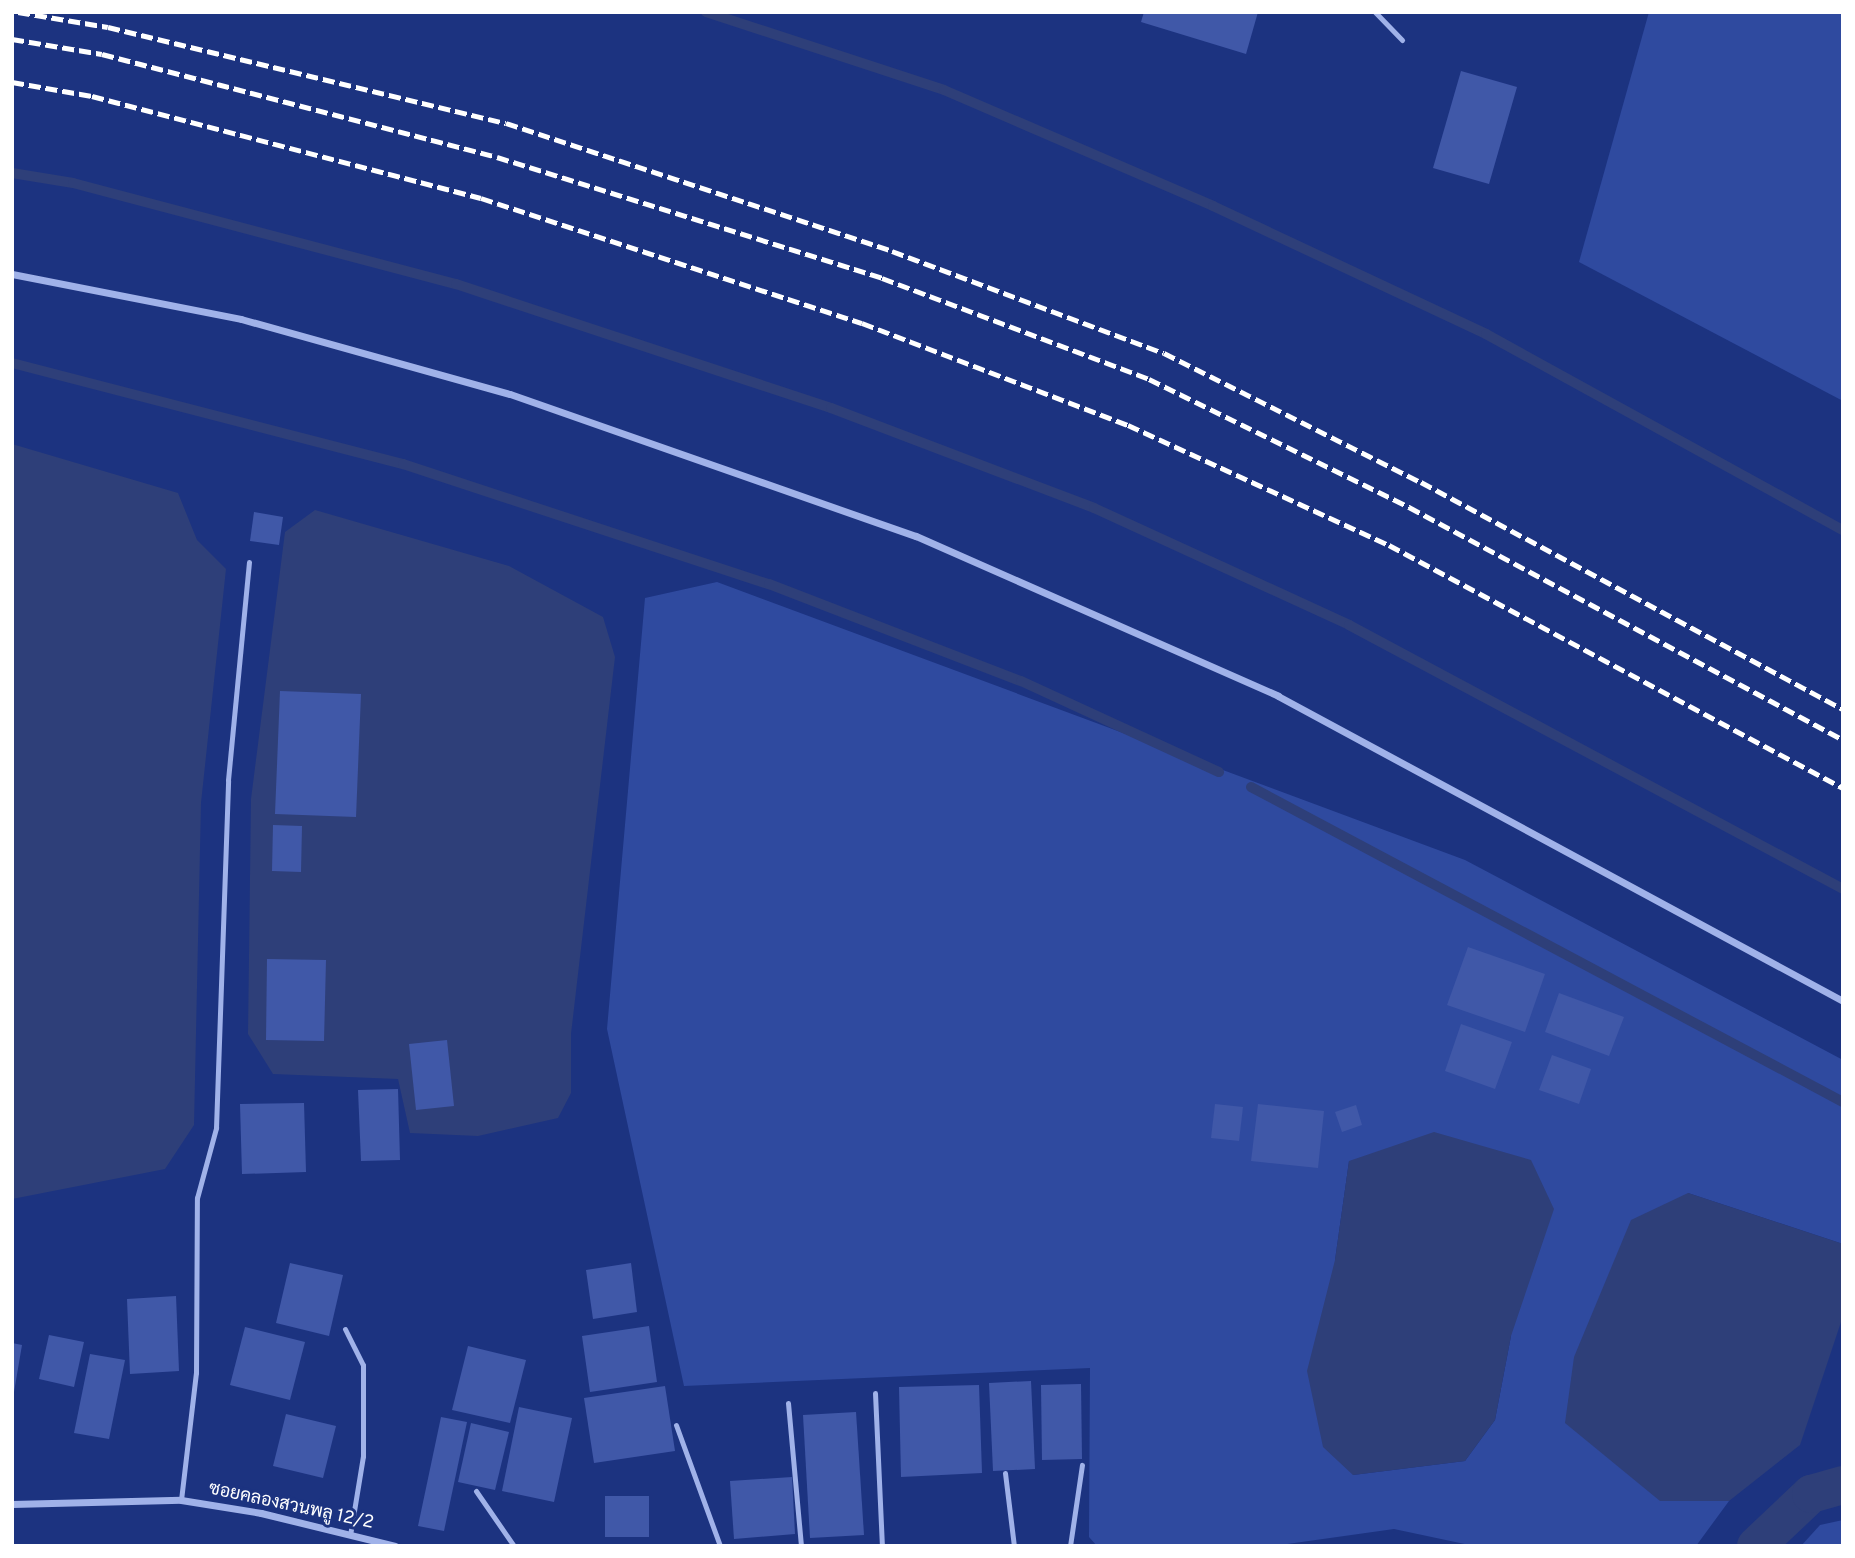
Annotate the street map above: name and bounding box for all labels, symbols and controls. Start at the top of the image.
street label: ซอยคลองสวนพลู 12/2 [206,1479,376,1535]

